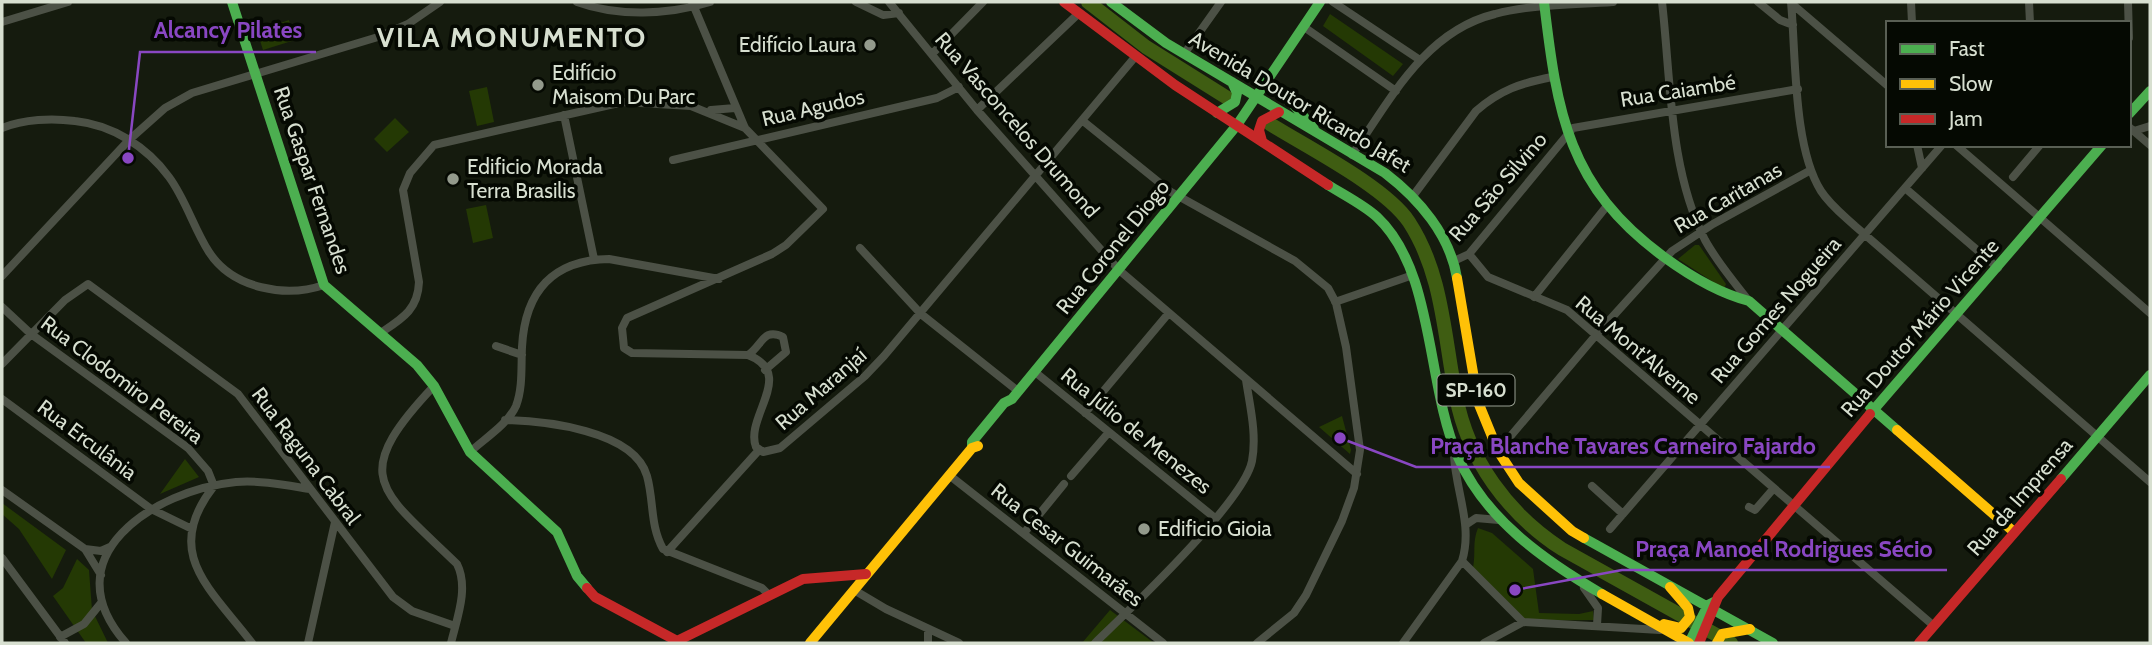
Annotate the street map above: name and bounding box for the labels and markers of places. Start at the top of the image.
callout: Alcancy Pilates [140,8,316,52]
place label: Edifício Laura [739,32,856,57]
marker: Edifício Laura [862,37,878,53]
place label: Edifício Maisom Du Parc [552,60,695,109]
marker: Edifício Maisom Du Parc [530,77,546,93]
place label: Edificio Morada Terra Brasilis [467,154,603,203]
marker: Edificio Morada Terra Brasilis [445,171,461,187]
callout: Praça Blanche Tavares Carneiro Fajardo [1416,423,1830,467]
place label: Edificio Gioia [1158,516,1272,541]
marker: Edificio Gioia [1136,521,1152,537]
callout: Praça Manoel Rodrigues Sécio [1622,526,1947,570]

